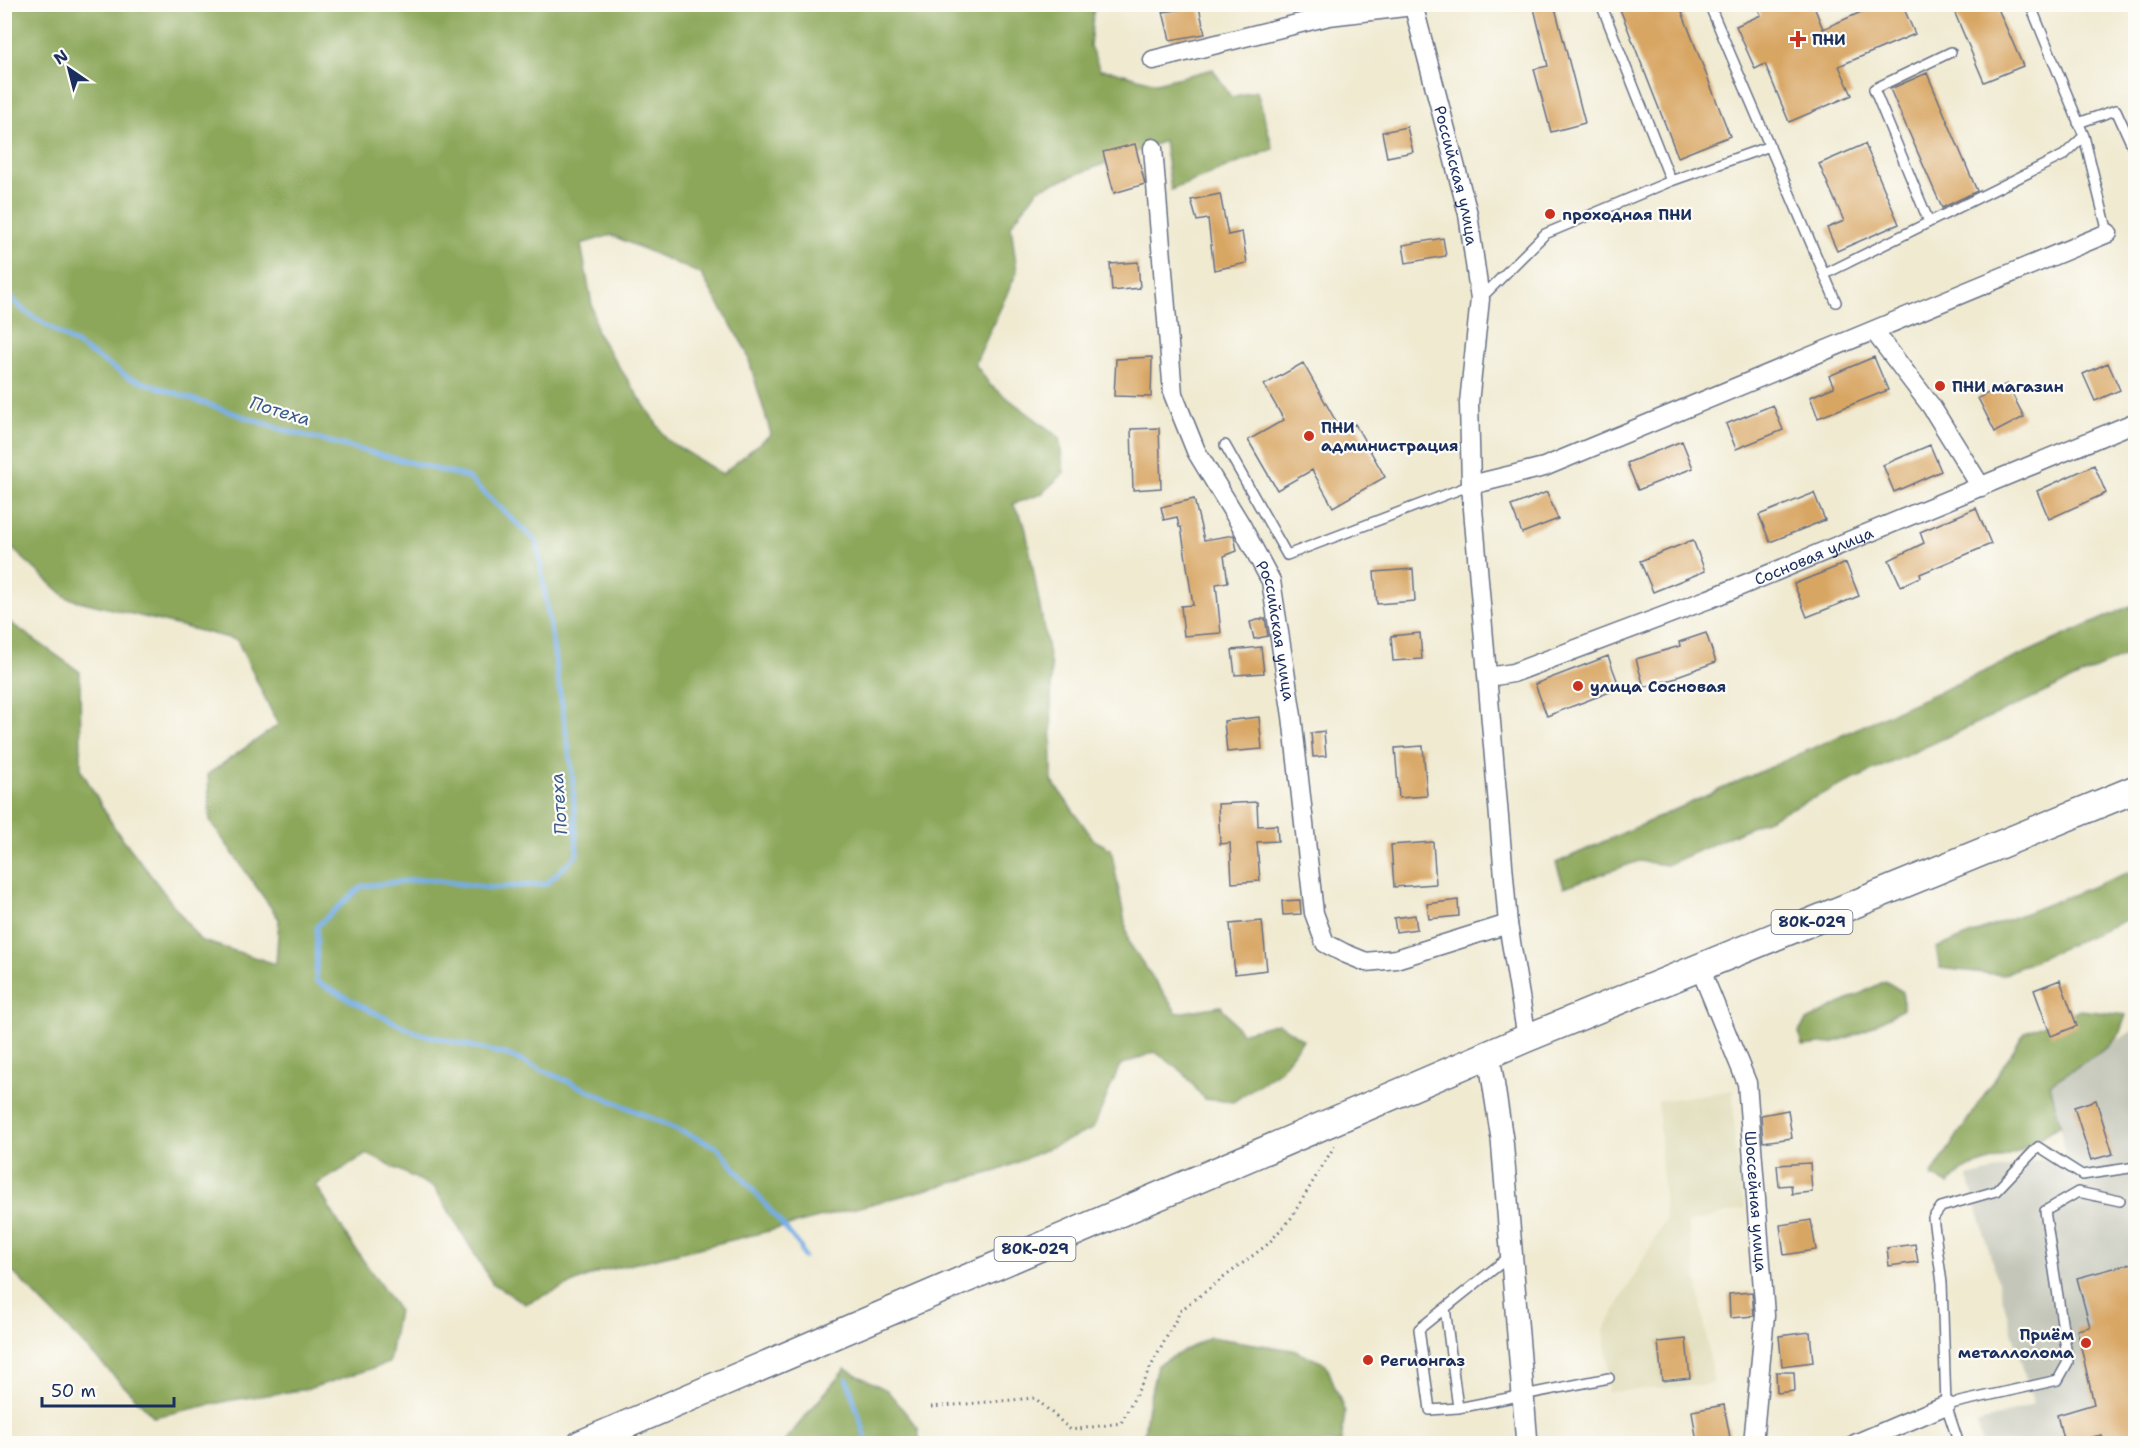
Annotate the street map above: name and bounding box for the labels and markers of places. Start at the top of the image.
place label: ПНИ [1812,29,1846,50]
marker: ПНИ [1789,30,1807,48]
place label: проходная ПНИ [1562,204,1692,225]
marker: проходная ПНИ [1543,207,1557,221]
place label: ПНИ магазин [1952,376,2064,397]
marker: ПНИ магазин [1933,379,1947,393]
place label: ПНИ администрация [1321,417,1459,456]
marker: ПНИ администрация [1302,429,1316,443]
place label: улица Сосновая [1590,676,1726,697]
marker: улица Сосновая [1571,679,1585,693]
place label: Приём металлолома [1958,1324,2075,1363]
marker: Приём металлолома [2079,1336,2093,1350]
place label: Регионгаз [1380,1350,1466,1371]
marker: Регионгаз [1361,1353,1375,1367]

